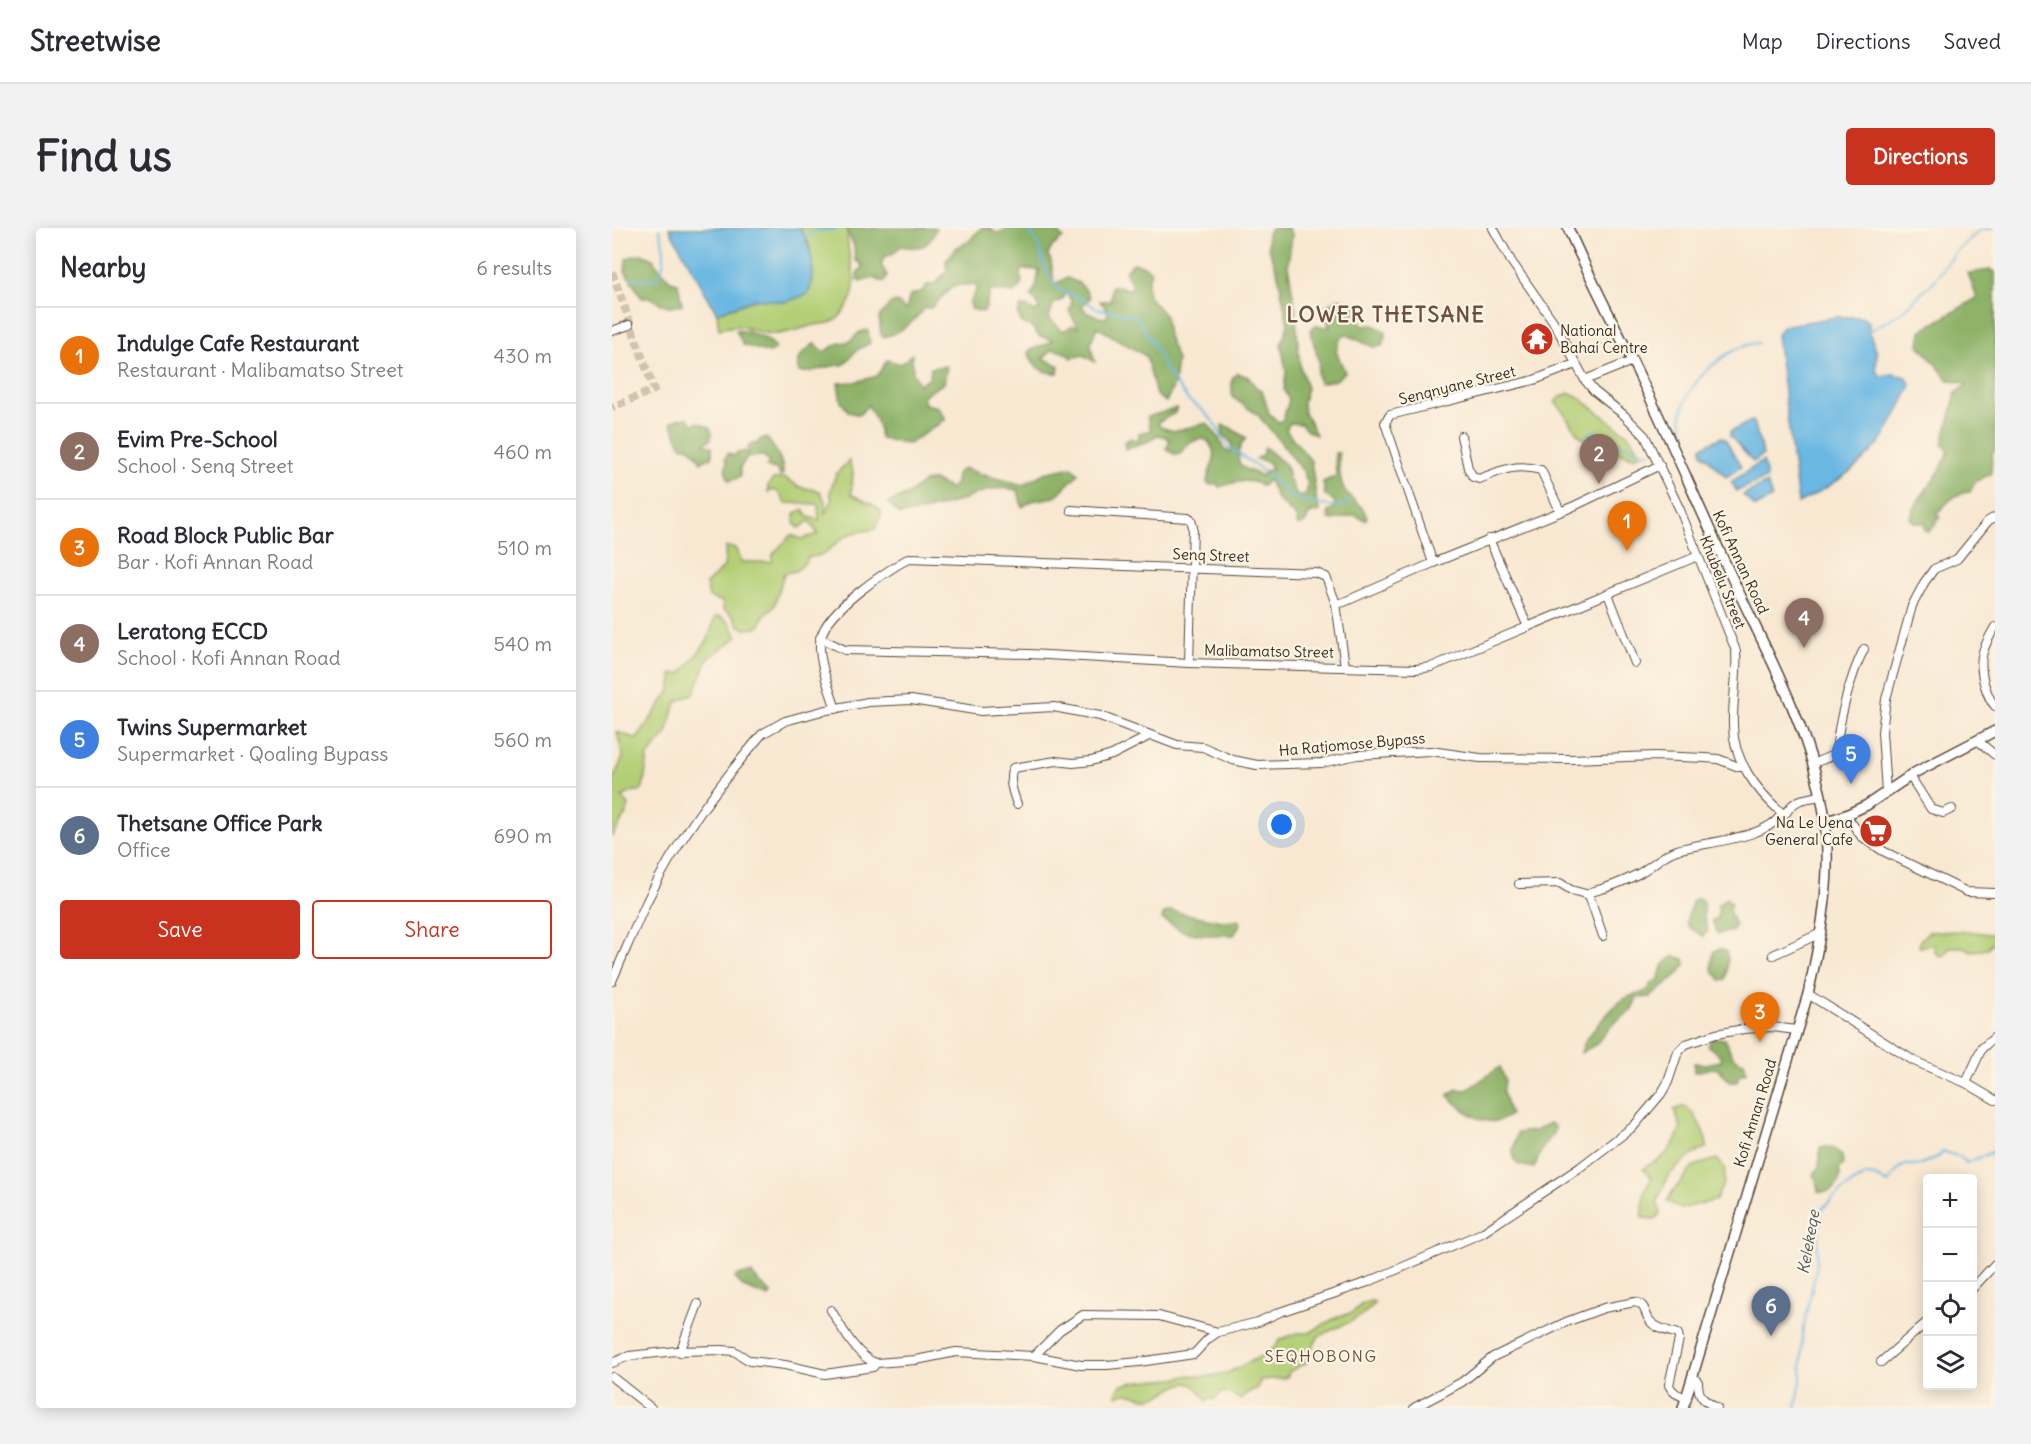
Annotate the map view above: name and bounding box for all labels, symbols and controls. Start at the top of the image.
text: Streetwise [30,23,161,59]
text: Map [1742,28,1783,55]
text: Directions [1816,28,1910,55]
text: Saved [1943,28,2001,55]
button: Directions [1846,128,1995,185]
text: Find us [36,130,172,182]
text: Nearby [60,251,146,284]
text: 6 results [476,255,552,280]
district label: LOWER THETSANE [1287,301,1485,328]
temple icon: National Bahaí Centre [1519,321,1555,357]
place label: National Bahaí Centre [1560,321,1647,357]
text: Indulge Cafe Restaurant [117,329,359,357]
text: 1 [76,343,83,368]
text: 430 m [494,343,552,368]
text: Restaurant · Malibamatso Street [117,357,403,382]
street label: Senqnyane Street [1397,361,1517,409]
text: Evim Pre-School [117,425,278,453]
pin: 2 [1580,434,1618,484]
text: 2 [74,439,85,464]
text: 460 m [493,439,552,464]
text: School · Senq Street [117,453,293,478]
pin: 1 [1608,502,1646,551]
street label: Kofi Annan Road [1709,507,1773,617]
text: Road Block Public Bar [117,521,334,549]
street label: Khubelu Street [1696,533,1750,631]
text: 3 [74,535,85,560]
text: 510 m [497,535,552,560]
street label: Senq Street [1172,544,1250,566]
text: Bar · Kofi Annan Road [117,549,313,574]
pin: 4 [1784,598,1824,648]
text: Leratong ECCD [117,617,268,645]
text: 4 [74,631,85,656]
text: 540 m [493,631,552,656]
street label: Malibamatso Street [1204,640,1334,662]
text: School · Kofi Annan Road [117,645,340,670]
text: Twins Supermarket [117,713,307,741]
text: 5 [74,727,85,752]
text: 560 m [494,727,552,752]
street label: Ha Ratjomose Bypass [1278,728,1426,760]
pin: 5 [1832,734,1870,784]
text: Supermarket · Qoaling Bypass [117,741,388,766]
text: Thetsane Office Park [117,809,323,837]
your location [1267,810,1296,839]
place label: Na Le Uena General Cafe [1765,813,1853,849]
supermarket icon: Na Le Uena General Cafe [1858,813,1894,849]
text: 6 [74,823,85,848]
text: 690 m [494,823,552,848]
text: Office [117,837,171,862]
button: Save [60,900,300,959]
button: Share [312,900,552,959]
pin: 3 [1740,992,1780,1042]
street label: Kofi Annan Road [1730,1056,1781,1169]
map controls [1923,1174,1977,1390]
button: + [1923,1174,1977,1228]
water label: Kelekeqe [1793,1207,1824,1275]
button: − [1923,1228,1977,1282]
button: locate [1923,1282,1977,1336]
pin: 6 [1752,1286,1790,1336]
button: layers [1923,1336,1977,1390]
district label: SEQHOBONG [1265,1346,1377,1366]

